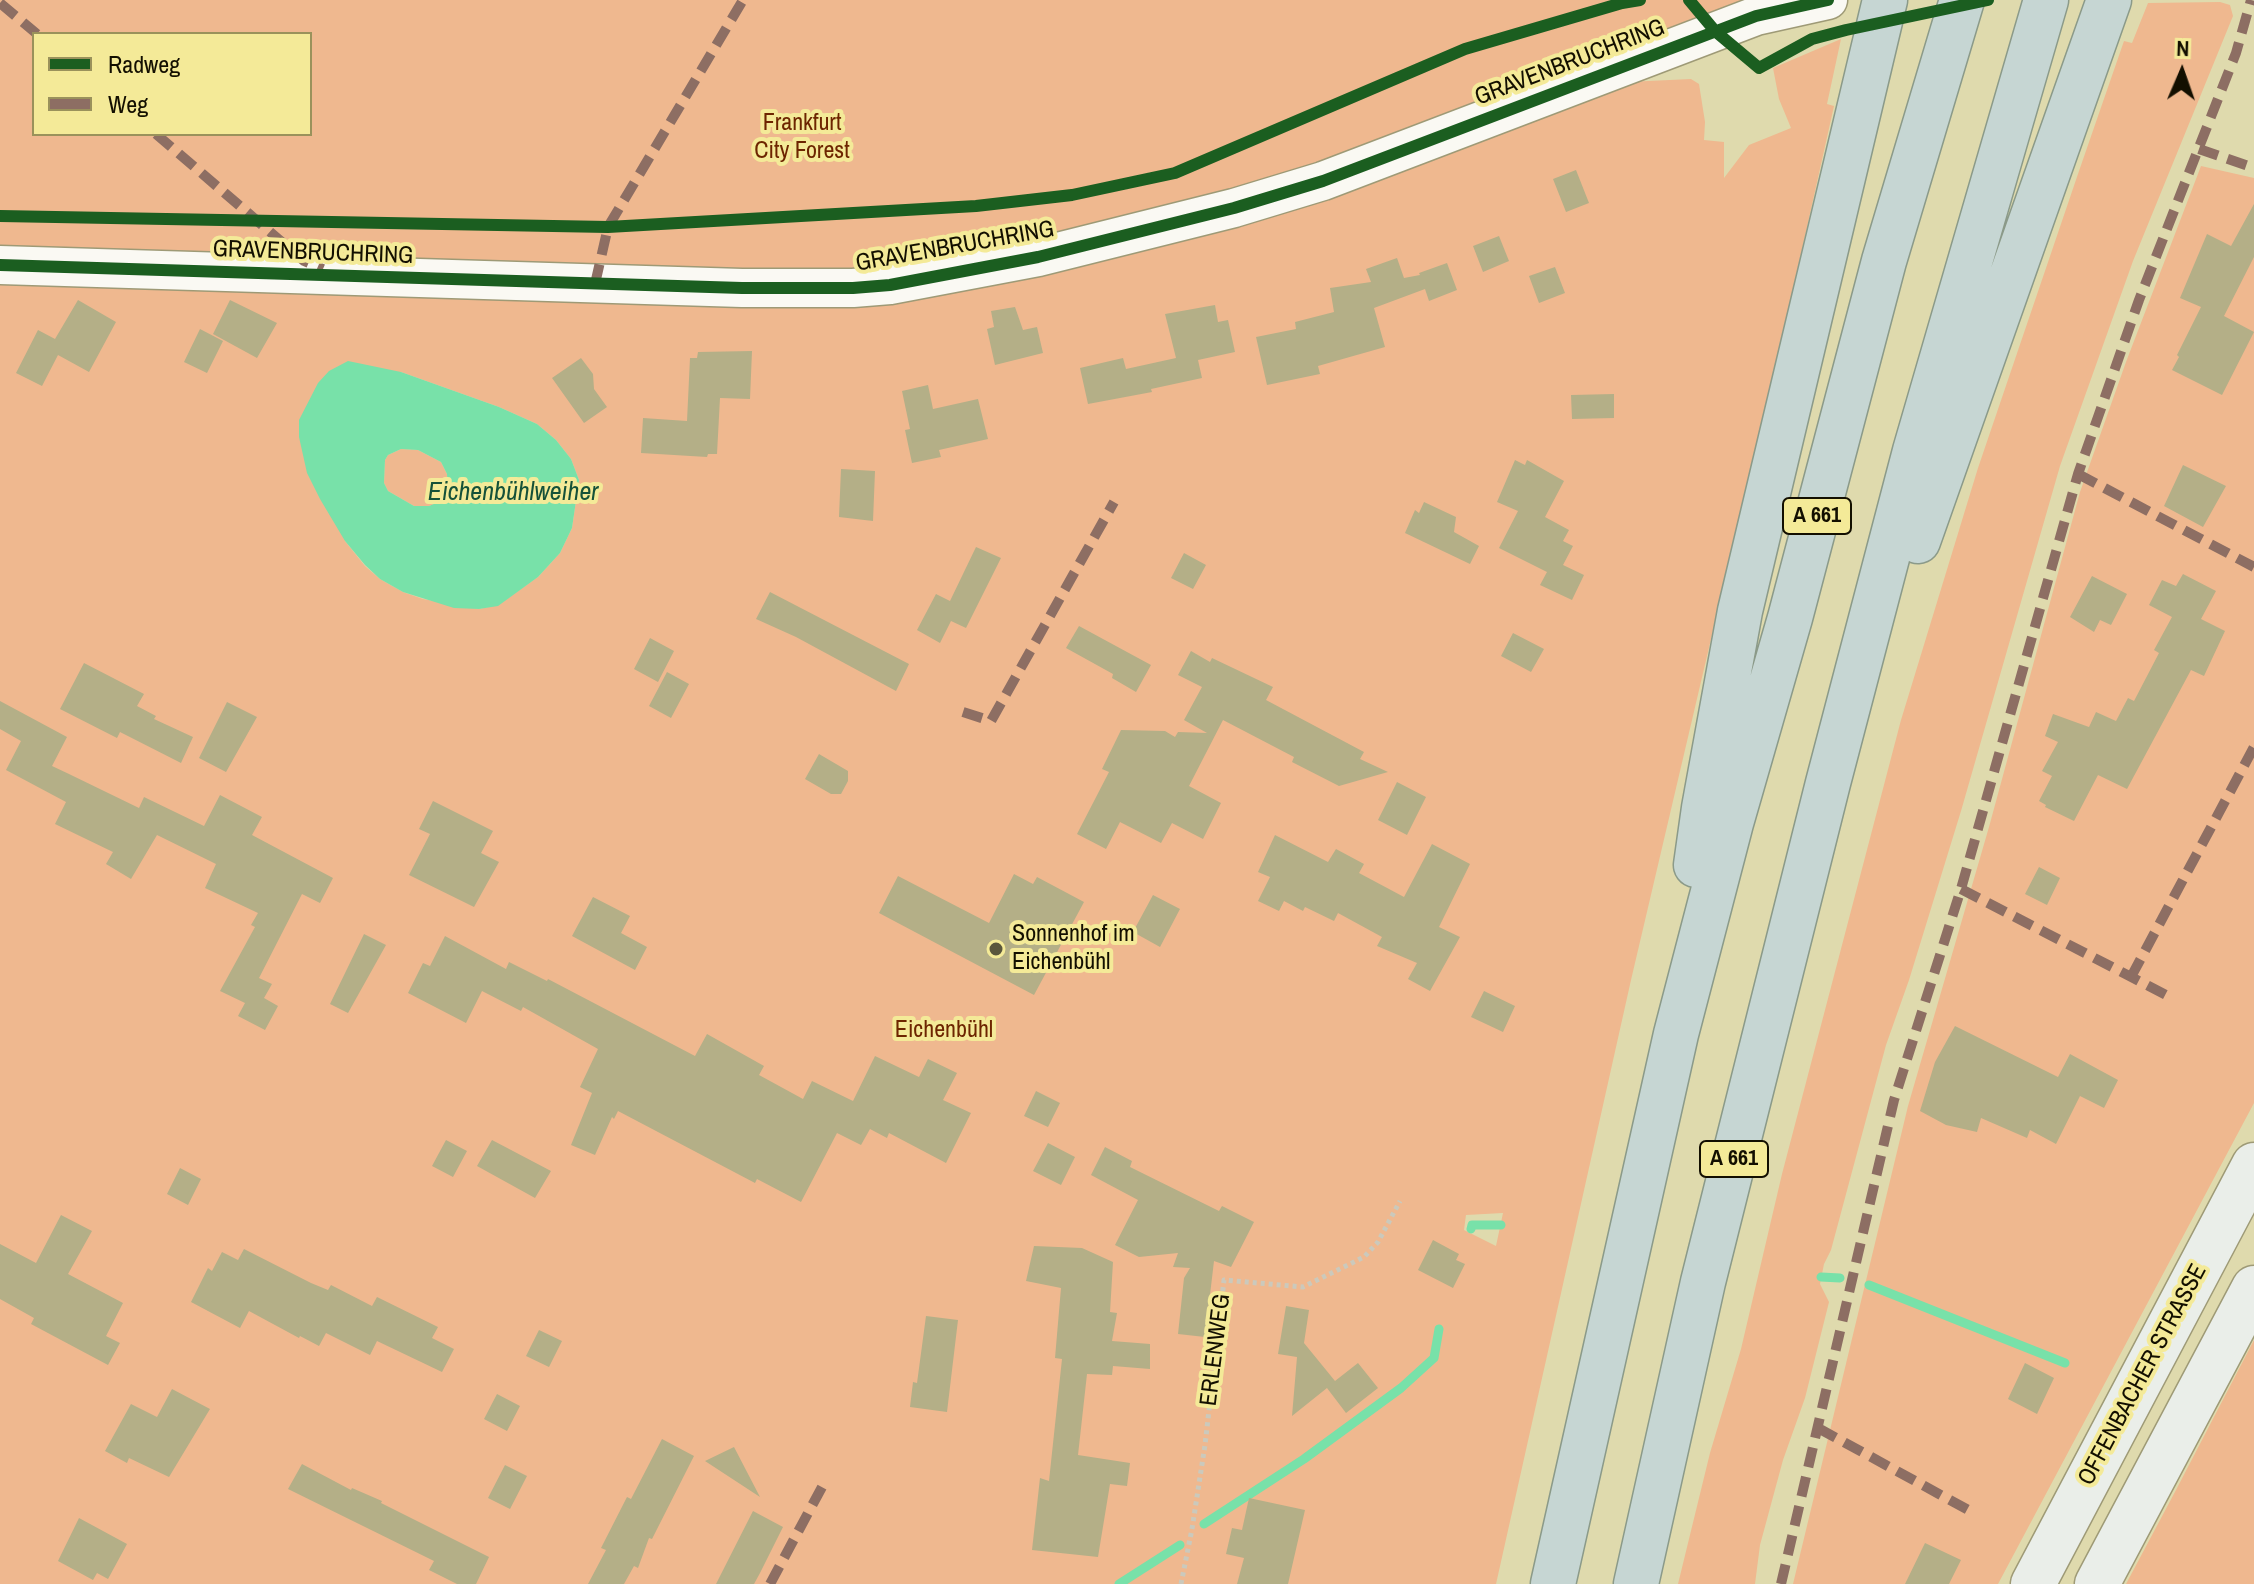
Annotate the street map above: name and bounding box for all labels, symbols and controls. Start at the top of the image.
street label: GRAVENBRUCHRING [1471,14,1669,112]
legend [32,32,312,136]
north arrow [2142,32,2222,112]
text: N [2176,33,2190,63]
text: Radweg [108,48,180,80]
text: Weg [108,88,148,120]
park label: Frankfurt City Forest [754,110,850,166]
street label: GRAVENBRUCHRING [854,215,1056,279]
street label: GRAVENBRUCHRING [212,235,414,271]
water label: Eichenbühlweiher [428,477,598,509]
road number: A 661 [1783,498,1851,534]
place label: Sonnenhof im Eichenbühl [1012,921,1135,977]
marker: Sonnenhof im Eichenbühl [987,940,1005,958]
park label: Eichenbühl [895,1017,993,1045]
road number: A 661 [1700,1141,1768,1177]
street label: OFFENBACHER STRASSE [2073,1260,2213,1490]
street label: ERLENWEG [1195,1292,1237,1408]

